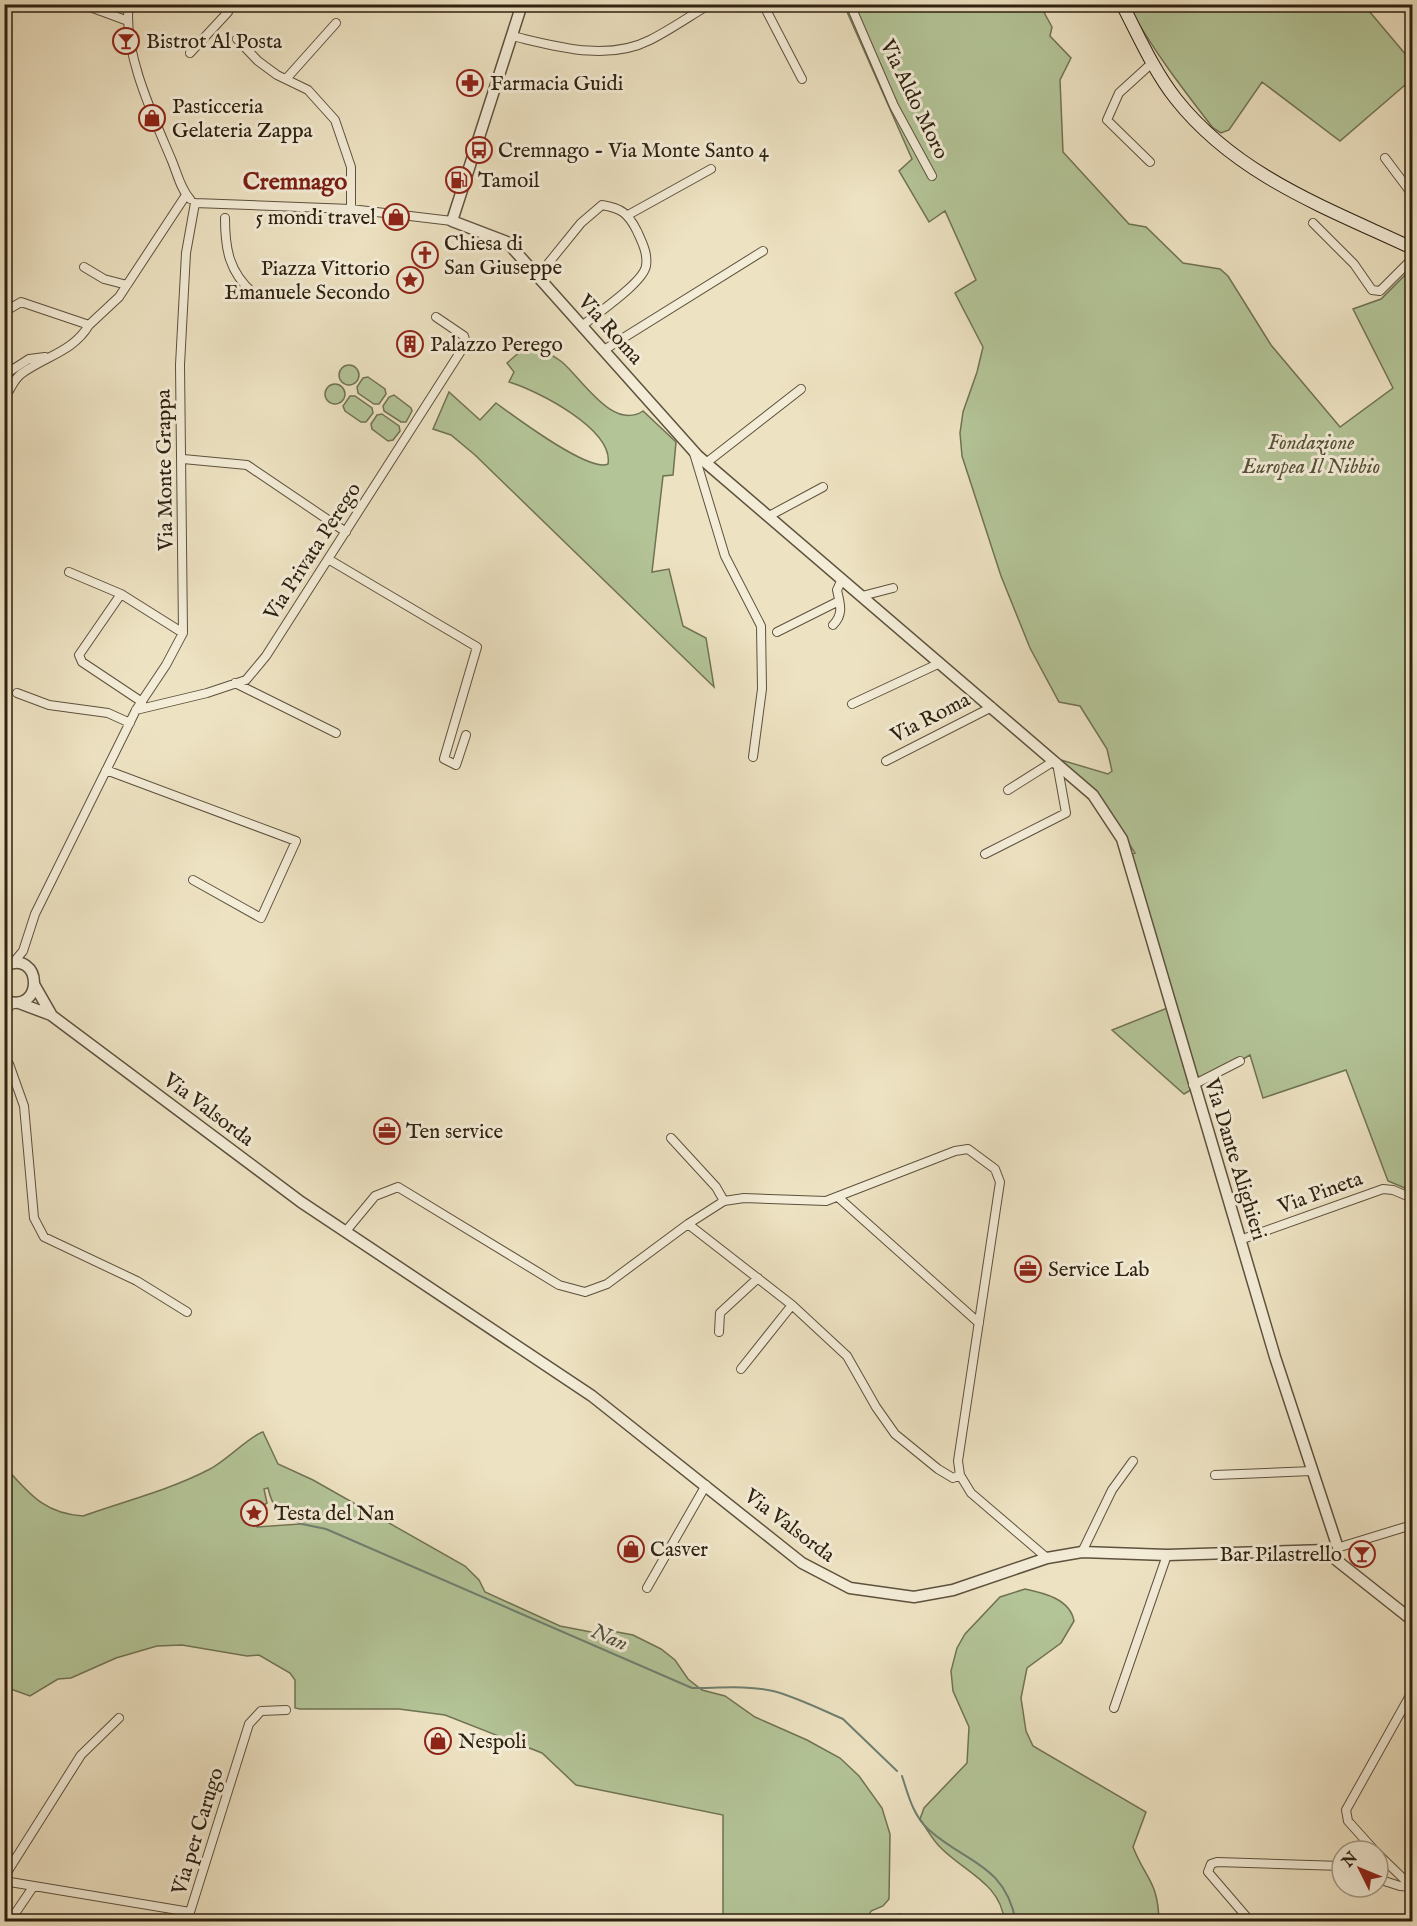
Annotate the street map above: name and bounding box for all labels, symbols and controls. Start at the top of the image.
bar icon: Bistrot Al Posta [111,26,141,56]
place label: Bistrot Al Posta [146,29,283,56]
street label: Via Aldo Moro [873,35,954,164]
pharmacy icon: Farmacia Guidi [455,68,485,98]
place label: Farmacia Guidi [490,71,623,98]
place label: Pasticceria Gelateria Zappa [172,94,314,145]
shop icon: Pasticceria Gelateria Zappa [137,103,167,133]
bus stop icon: Cremnago - Via Monte Santo 4 [464,135,494,165]
place label: Cremnago - Via Monte Santo 4 [498,138,770,165]
fuel station icon: Tamoil [444,165,474,195]
district label: Cremnago [243,167,347,198]
place label: Tamoil [478,168,540,195]
shop icon: 5 mondi travel [381,202,411,232]
place label: 5 mondi travel [255,205,376,232]
place label: Chiesa di San Giuseppe [444,231,562,282]
church icon: Chiesa di San Giuseppe [410,240,440,270]
place label: Piazza Vittorio Emanuele Secondo [224,256,390,307]
place icon: Piazza Vittorio Emanuele Secondo [395,265,425,295]
street label: Via Roma [571,288,649,371]
building icon: Palazzo Perego [395,329,425,359]
place label: Palazzo Perego [430,332,563,359]
street label: Via Monte Grappa [151,388,180,552]
park label: Fondazione Europea Il Nibbio [1241,430,1380,481]
street label: Via Privata Perego [258,478,368,627]
street label: Via Roma [886,686,976,750]
street label: Via Valsorda [157,1067,260,1154]
street label: Via Dante Alighieri [1197,1074,1272,1244]
office icon: Ten service [372,1116,402,1146]
place label: Ten service [406,1119,503,1146]
street label: Via Pineta [1274,1165,1367,1221]
office icon: Service Lab [1013,1254,1043,1284]
place label: Service Lab [1048,1257,1149,1284]
street label: Via Valsorda [738,1483,841,1570]
place icon: Testa del Nan [239,1498,269,1528]
place label: Testa del Nan [274,1501,394,1528]
shop icon: Casver [616,1534,646,1564]
place label: Casver [650,1537,708,1564]
bar icon: Bar Pilastrello [1347,1539,1377,1569]
place label: Bar Pilastrello [1220,1542,1342,1569]
water label: Nan [586,1618,632,1658]
shop icon: Nespoli [423,1726,453,1756]
place label: Nespoli [458,1729,527,1756]
street label: Via per Carugo [166,1765,231,1899]
north arrow [1330,1839,1390,1899]
text: N [1338,1848,1363,1873]

